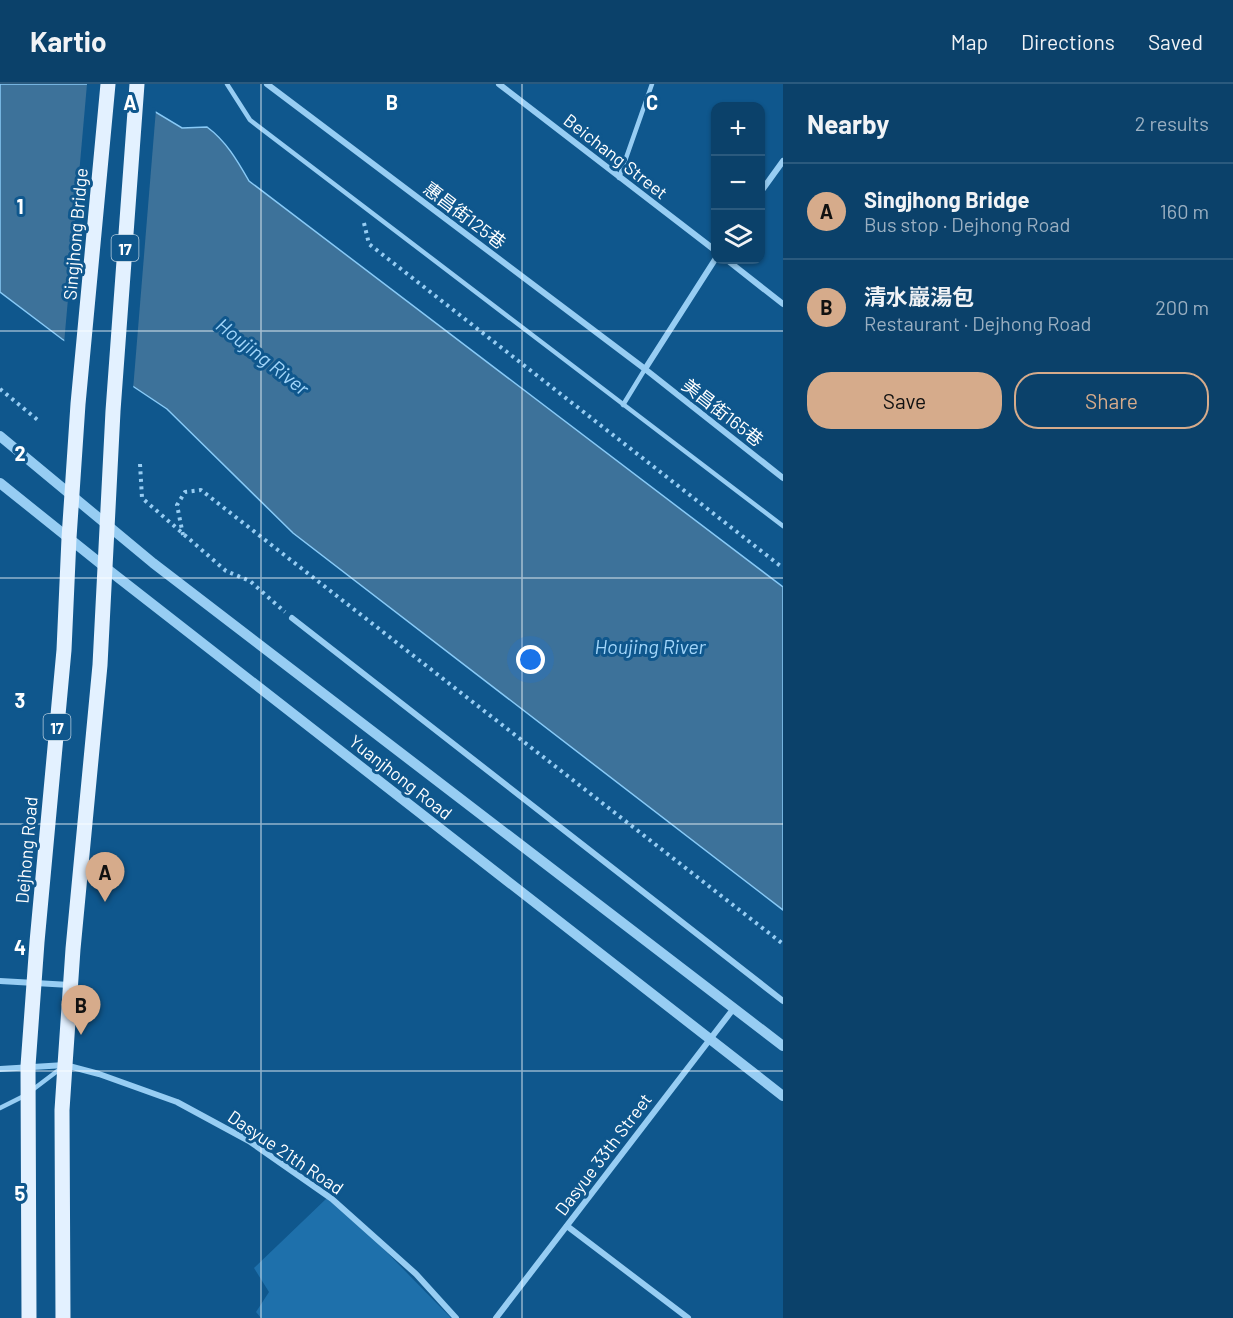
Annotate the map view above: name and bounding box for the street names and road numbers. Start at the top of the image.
street label: Beichang Street [560,109,672,203]
street label: Singjhong Bridge [58,167,92,301]
street label: 惠昌街125巷 [420,177,510,253]
road number: 17 [112,235,138,261]
street label: 美昌街165巷 [678,374,768,450]
road number: 17 [44,714,70,740]
street label: Yuanjhong Road [345,730,457,824]
street label: Dejhong Road [10,796,42,904]
street label: Dasyue 33th Street [550,1089,656,1219]
street label: Dasyue 21th Road [224,1105,348,1199]

